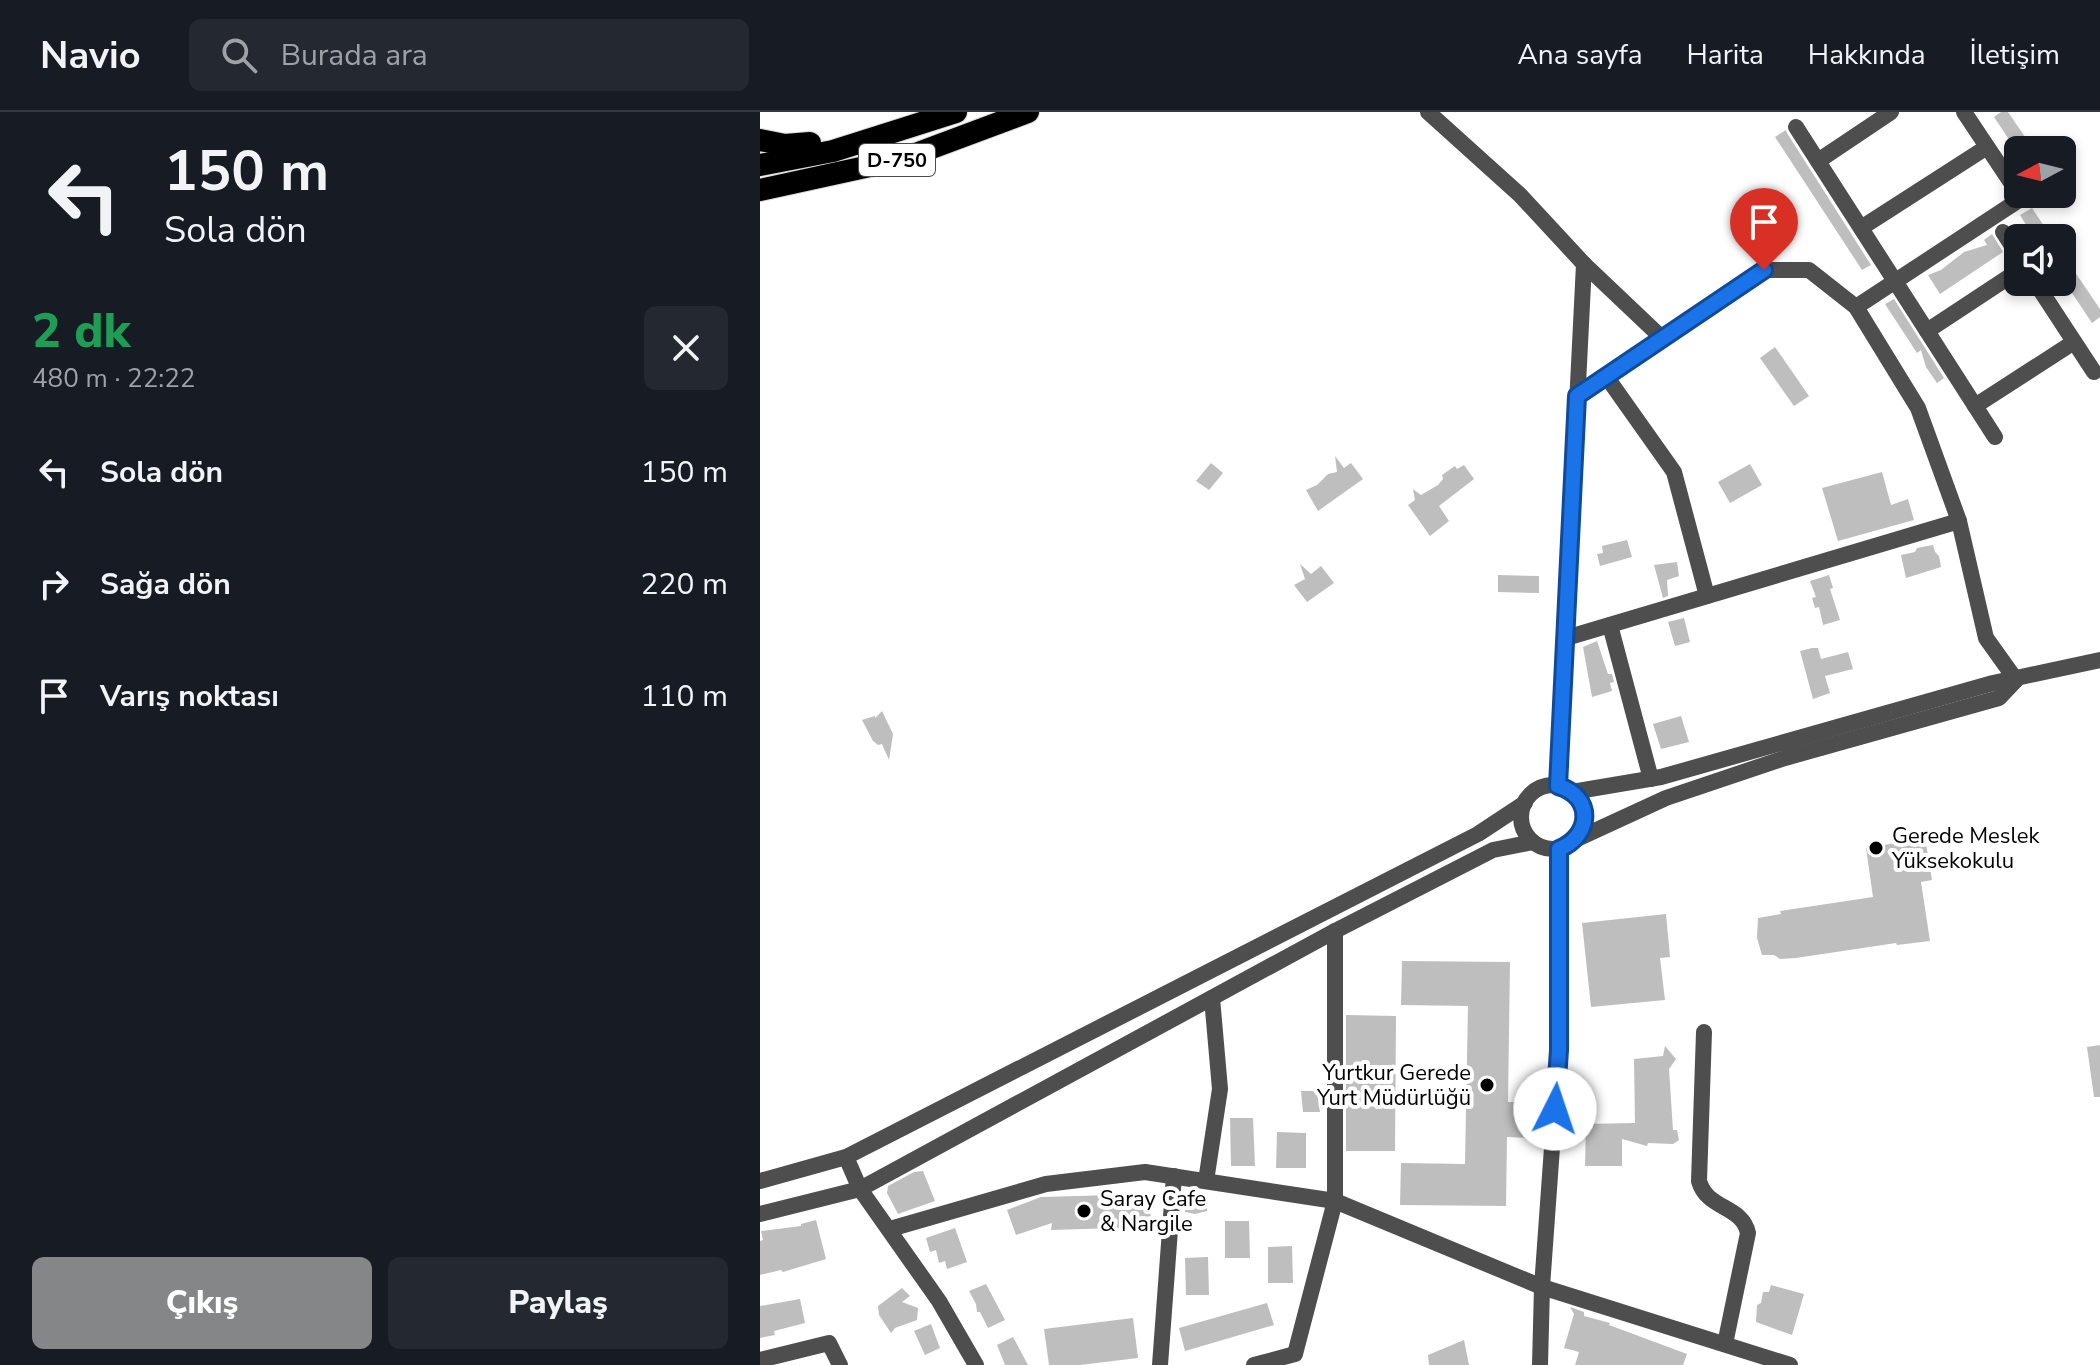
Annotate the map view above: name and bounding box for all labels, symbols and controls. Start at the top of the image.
search box [189,19,749,91]
text: Navio [40,30,141,81]
icon: search [217,33,261,77]
text: Burada ara [281,35,428,76]
text: Ana sayfa [1517,36,1643,74]
text: Harita [1687,36,1764,74]
text: Hakkında [1808,36,1926,74]
text: İletişim [1970,36,2060,74]
text: 150 m [164,133,329,210]
north arrow [2004,136,2076,208]
map controls [2004,136,2076,296]
icon: left [32,144,136,248]
road number: D-750 [859,144,935,176]
pin [1730,188,1798,270]
icon: arrive [1742,200,1786,244]
text: Sola dön [164,206,307,255]
button: sound [2004,224,2076,296]
text: 2 dk [32,298,130,364]
button: close [644,306,728,390]
text: 480 m · 22:22 [32,361,195,396]
icon: left [32,450,76,494]
text: Sola dön [100,452,223,493]
text: 150 m [641,452,728,493]
icon: right [32,562,76,606]
text: Sağa dön [100,564,231,605]
text: 220 m [641,564,728,605]
icon: arrive [32,674,76,718]
text: Varış noktası [100,676,279,717]
text: 110 m [641,676,728,717]
place label: Gerede Meslek Yüksekokulu [1891,821,2041,876]
marker: Gerede Meslek Yüksekokulu [1867,839,1885,857]
place label: Yurtkur Gerede Yurt Müdürlüğü [1316,1058,1471,1113]
position arrow [1513,1067,1597,1151]
marker: Yurtkur Gerede Yurt Müdürlüğü [1478,1076,1496,1094]
place label: Saray Cafe & Nargile [1100,1184,1206,1239]
marker: Saray Cafe & Nargile [1075,1202,1093,1220]
button: Çıkış [32,1257,372,1349]
button: Paylaş [388,1257,728,1349]

